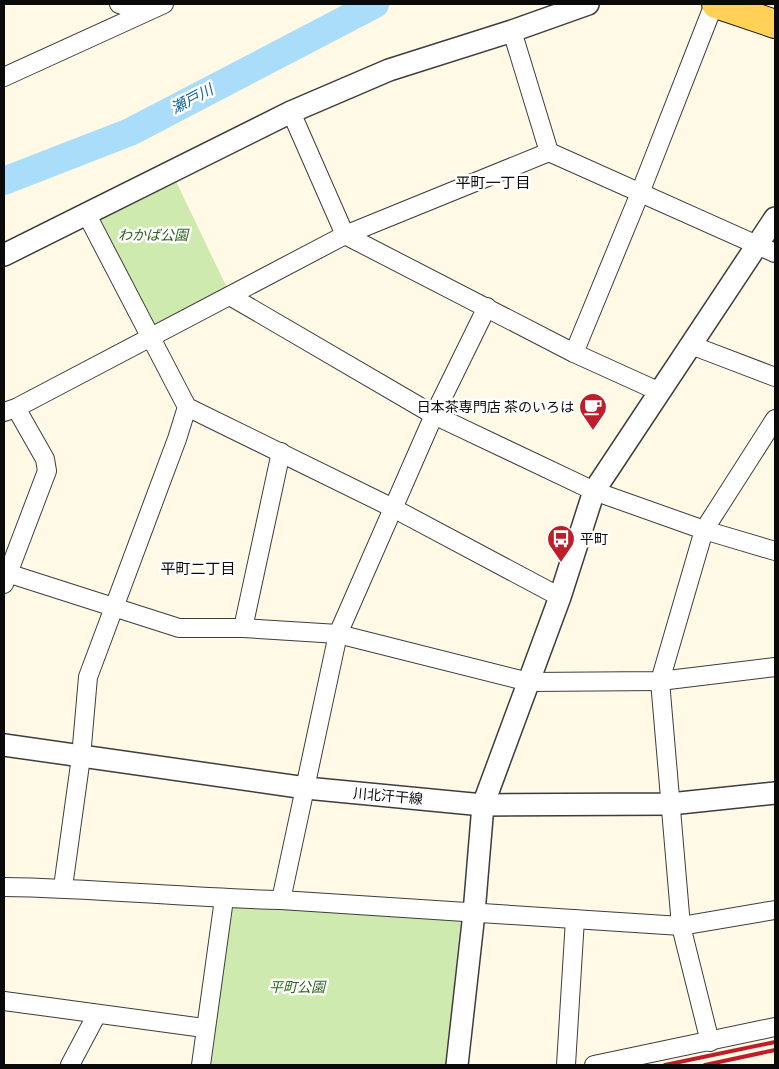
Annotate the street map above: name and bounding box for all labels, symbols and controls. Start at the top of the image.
water label: 瀬戸川 [167,79,218,118]
district label: 平町一丁目 [455,173,531,192]
park label: わかば公園 [118,226,190,244]
cafe icon: 日本茶専門店 茶のいろは [578,392,608,431]
place label: 日本茶専門店 茶のいろは [417,398,574,416]
bus stop icon: 平町 [546,524,576,563]
place label: 平町 [580,530,608,548]
district label: 平町二丁目 [160,559,236,578]
street label: 川北汗干線 [352,784,424,808]
park label: 平町公園 [269,978,327,996]

